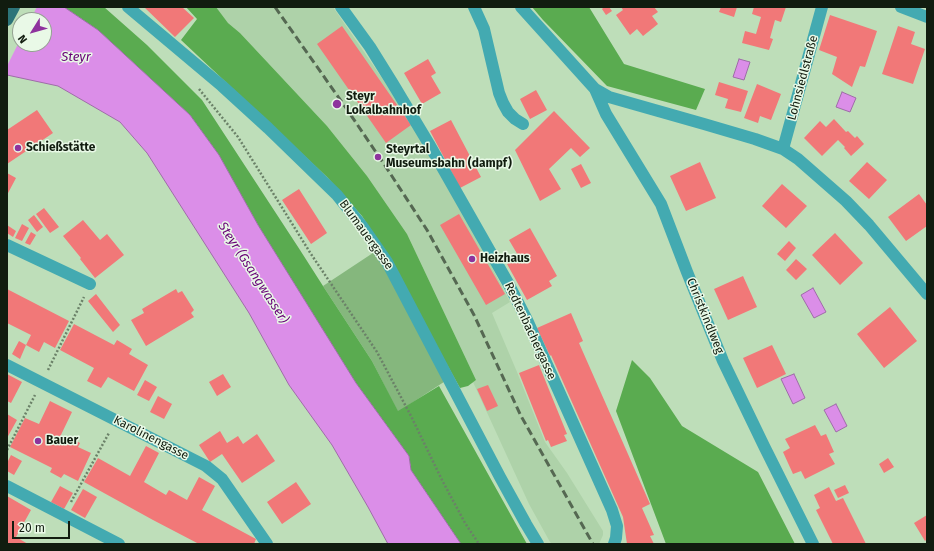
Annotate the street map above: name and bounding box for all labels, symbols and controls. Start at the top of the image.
north arrow [12,12,52,52]
text: N [15,32,30,46]
street label: Lohnsiedlstraße [785,34,821,122]
water label: Steyr [61,49,91,65]
place label: Steyr Lokalbahnhof [346,90,421,118]
marker: Steyr Lokalbahnhof [331,98,343,110]
place label: Schießstätte [26,141,95,155]
marker: Schießstätte [13,143,23,153]
place label: Steyrtal Museumsbahn (dampf) [386,143,512,171]
marker: Steyrtal Museumsbahn (dampf) [373,152,383,162]
street label: Blumauergasse [336,197,396,273]
water label: Steyr (Gsangwasser) [214,219,292,327]
place label: Heizhaus [480,252,530,266]
marker: Heizhaus [467,254,477,264]
street label: Christkindlweg [683,276,727,356]
street label: Redtenbachergasse [501,280,559,382]
street label: Karolinengasse [111,413,191,463]
place label: Bauer [46,434,78,448]
marker: Bauer [33,436,43,446]
scale bar [14,513,72,539]
text: 20 m [19,521,45,535]

